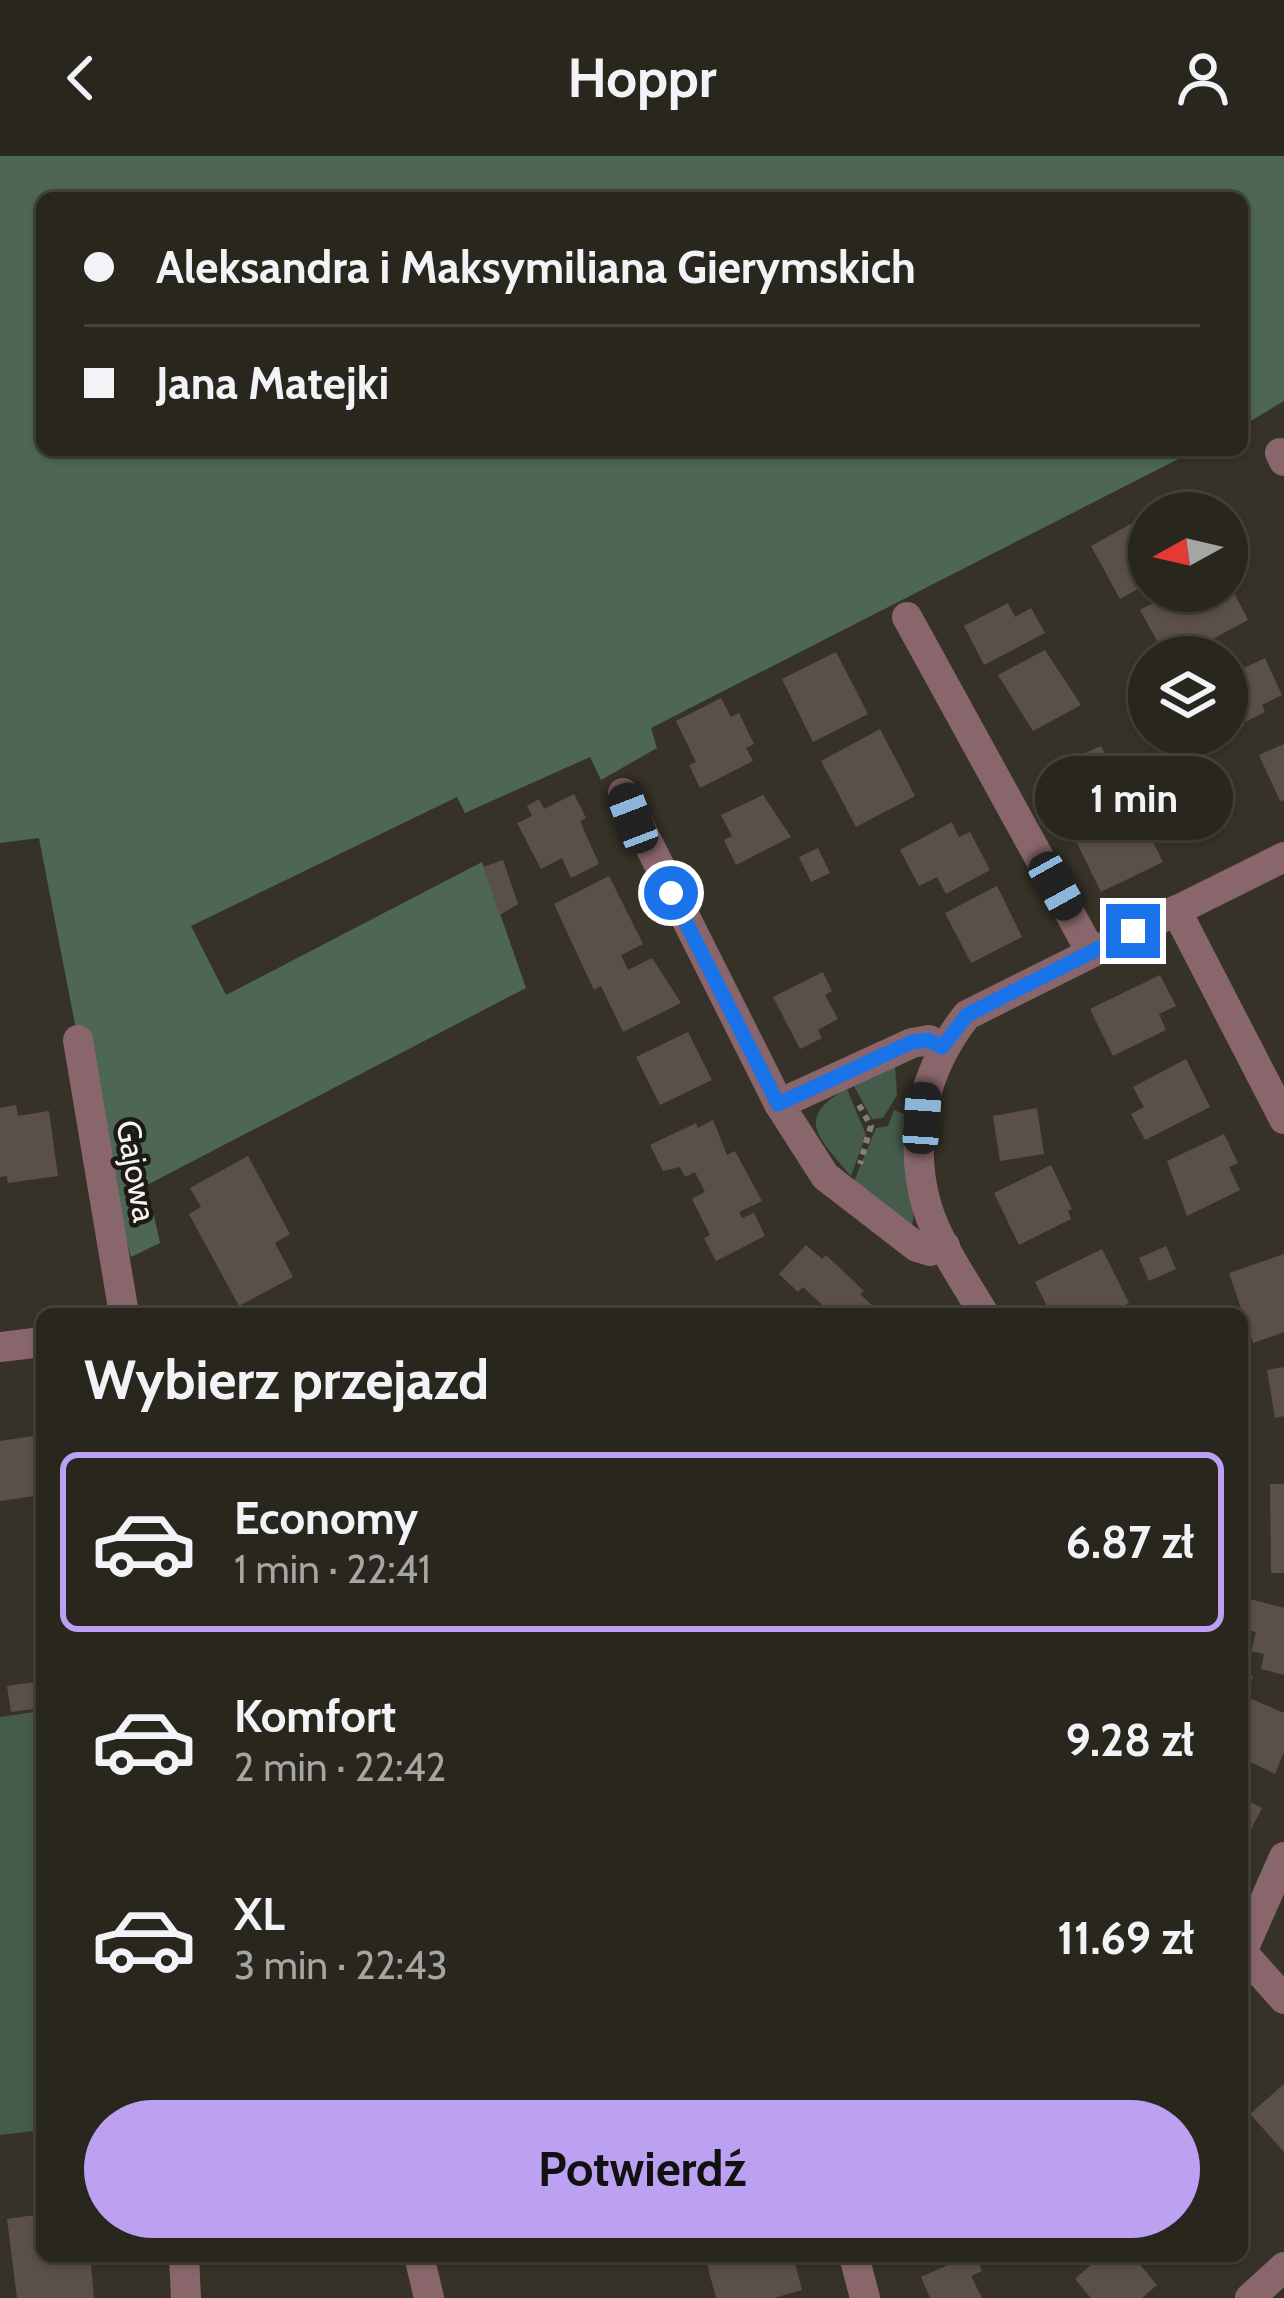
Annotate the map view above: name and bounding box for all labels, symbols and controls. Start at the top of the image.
icon: back [48,45,114,111]
text: Hoppr [567,45,717,111]
icon: person [1170,45,1236,111]
text: Aleksandra i Maksymiliana Gierymskich [156,240,916,294]
text: Jana Matejki [156,356,389,410]
north arrow [1128,492,1248,612]
map controls [1128,492,1248,756]
button: layers [1128,636,1248,756]
callout: 1 min [1034,757,1232,841]
text: 1 min [1090,774,1178,822]
car [603,778,663,858]
car [1023,846,1089,926]
route start [644,866,698,920]
route end [1106,904,1160,958]
car [902,1081,942,1155]
street label: Gajowa [108,1117,166,1225]
text: Wybierz przejazd [84,1347,489,1413]
icon: car [90,1488,198,1596]
text: Economy [234,1491,418,1545]
text: 6.87 zł [1066,1515,1194,1569]
text: 1 min · 22:41 [234,1545,431,1593]
icon: car [90,1686,198,1794]
text: Komfort [234,1689,396,1743]
text: 9.28 zł [1066,1713,1194,1767]
text: 2 min · 22:42 [234,1743,446,1791]
icon: car [90,1884,198,1992]
text: XL [234,1887,285,1941]
text: 11.69 zł [1057,1911,1194,1965]
text: 3 min · 22:43 [234,1941,448,1989]
button: Potwierdź [84,2100,1200,2238]

